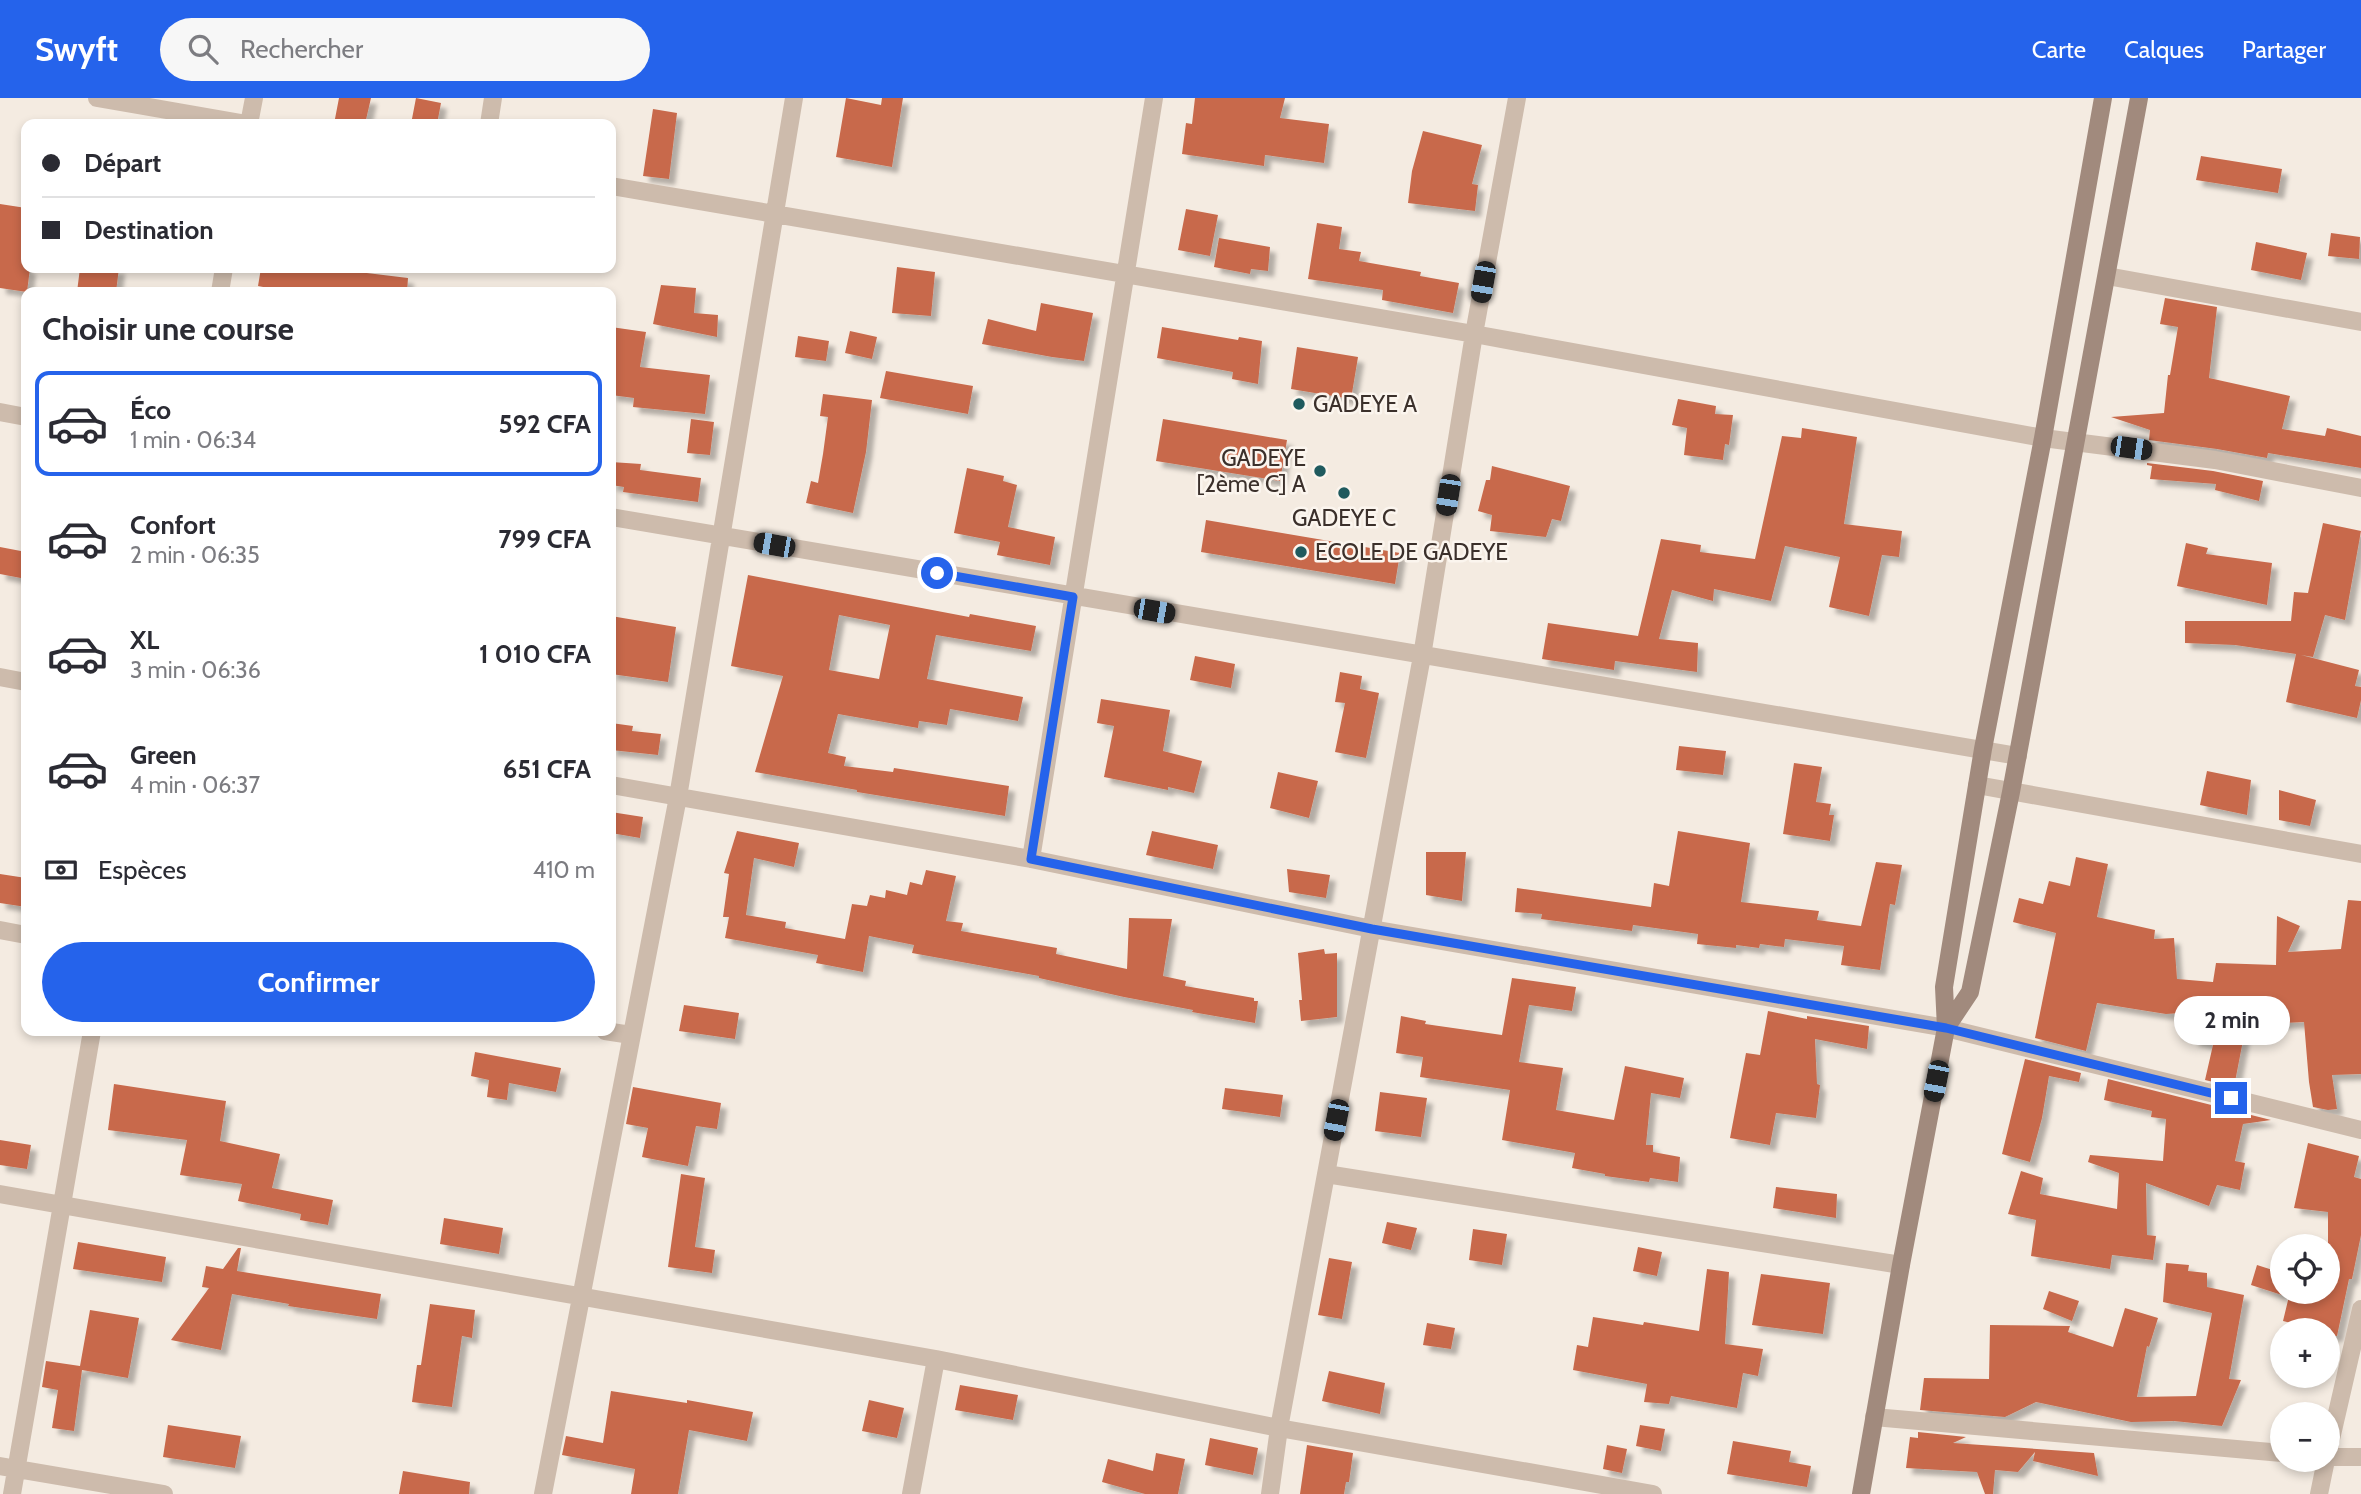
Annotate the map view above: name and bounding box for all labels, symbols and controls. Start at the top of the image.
search box [160,18,650,81]
text: Swyft [35,29,118,69]
icon: search [184,30,222,68]
text: Rechercher [240,33,363,65]
text: Carte [2032,35,2086,64]
text: Calques [2124,35,2204,64]
text: Partager [2242,35,2326,64]
text: Départ [84,147,161,179]
text: Destination [84,214,214,246]
car [1470,259,1497,305]
text: Choisir une course [42,309,294,348]
place label: GADEYE A [1313,390,1417,418]
icon: car [46,392,109,455]
text: Éco [130,394,171,426]
marker: GADEYE A [1291,396,1307,412]
text: 592 CFA [498,408,591,440]
text: 1 min · 06:34 [130,426,256,454]
car [2109,435,2154,461]
place label: GADEYE [2ème C] A [1196,444,1306,498]
marker: GADEYE [2ème C] A [1312,463,1328,479]
car [1435,473,1462,517]
marker: GADEYE C [1336,485,1352,501]
place label: GADEYE C [1292,504,1396,532]
icon: car [46,507,109,570]
text: Confort [130,509,216,541]
text: 799 CFA [498,523,591,555]
car [752,531,797,559]
place label: ECOLE DE GADEYE [1315,538,1508,566]
text: 2 min · 06:35 [130,541,260,569]
marker: ECOLE DE GADEYE [1293,544,1309,560]
route start [921,557,953,589]
car [1132,597,1177,625]
icon: car [46,622,109,685]
text: XL [130,624,159,656]
text: 1 010 CFA [479,638,591,670]
text: 3 min · 06:36 [130,656,261,684]
icon: car [46,737,109,800]
text: Green [130,739,197,771]
text: 651 CFA [503,753,591,785]
text: 4 min · 06:37 [130,771,260,799]
icon: cash [42,851,80,889]
text: Espèces [98,854,187,886]
text: 410 m [533,856,595,884]
button: Confirmer [42,942,595,1022]
callout: 2 min [2173,996,2289,1046]
text: 2 min [2204,1006,2260,1034]
car [1922,1058,1951,1104]
route end [2215,1082,2247,1114]
car [1322,1097,1351,1143]
map controls [2270,1234,2340,1472]
button: locate [2270,1234,2340,1304]
button: + [2270,1318,2340,1388]
button: − [2270,1402,2340,1472]

